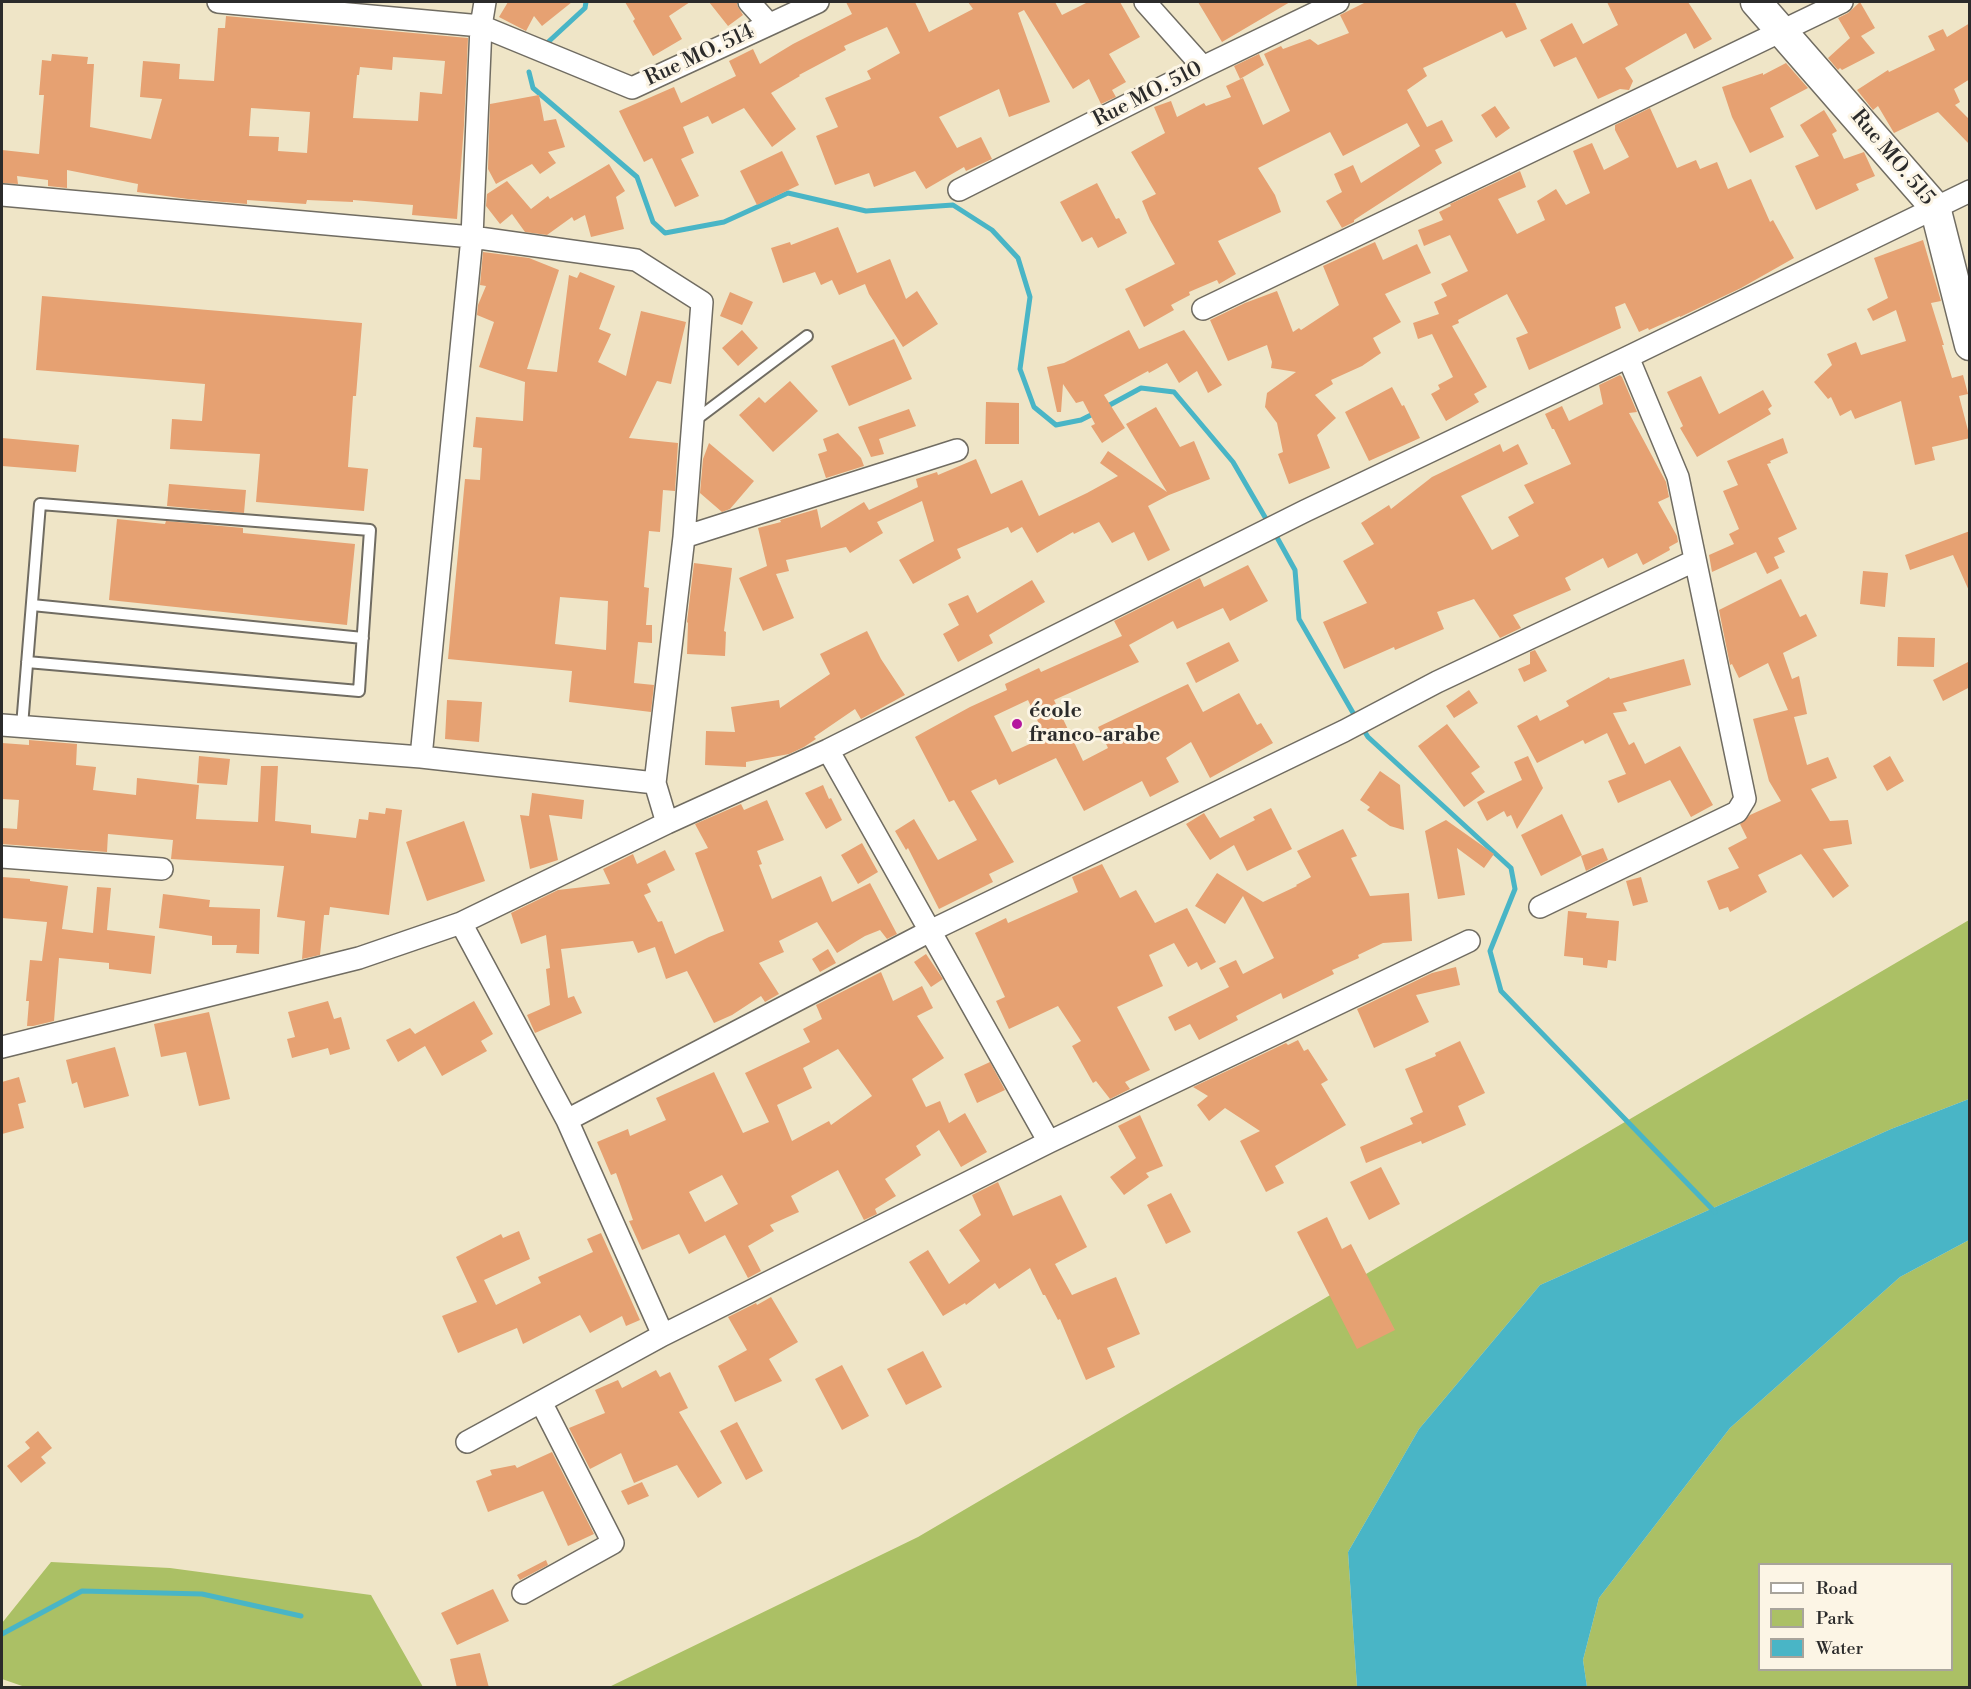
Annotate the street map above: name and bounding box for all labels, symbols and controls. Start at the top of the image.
street label: Rue MO. 514 [641,20,759,92]
street label: Rue MO. 510 [1089,57,1207,133]
street label: Rue MO. 515 [1845,105,1939,211]
place label: école franco-arabe [1029,699,1160,749]
marker: école franco-arabe [1010,717,1024,731]
legend [1758,1563,1953,1671]
text: Road [1816,1577,1858,1600]
text: Park [1816,1607,1853,1630]
text: Water [1816,1637,1863,1660]

